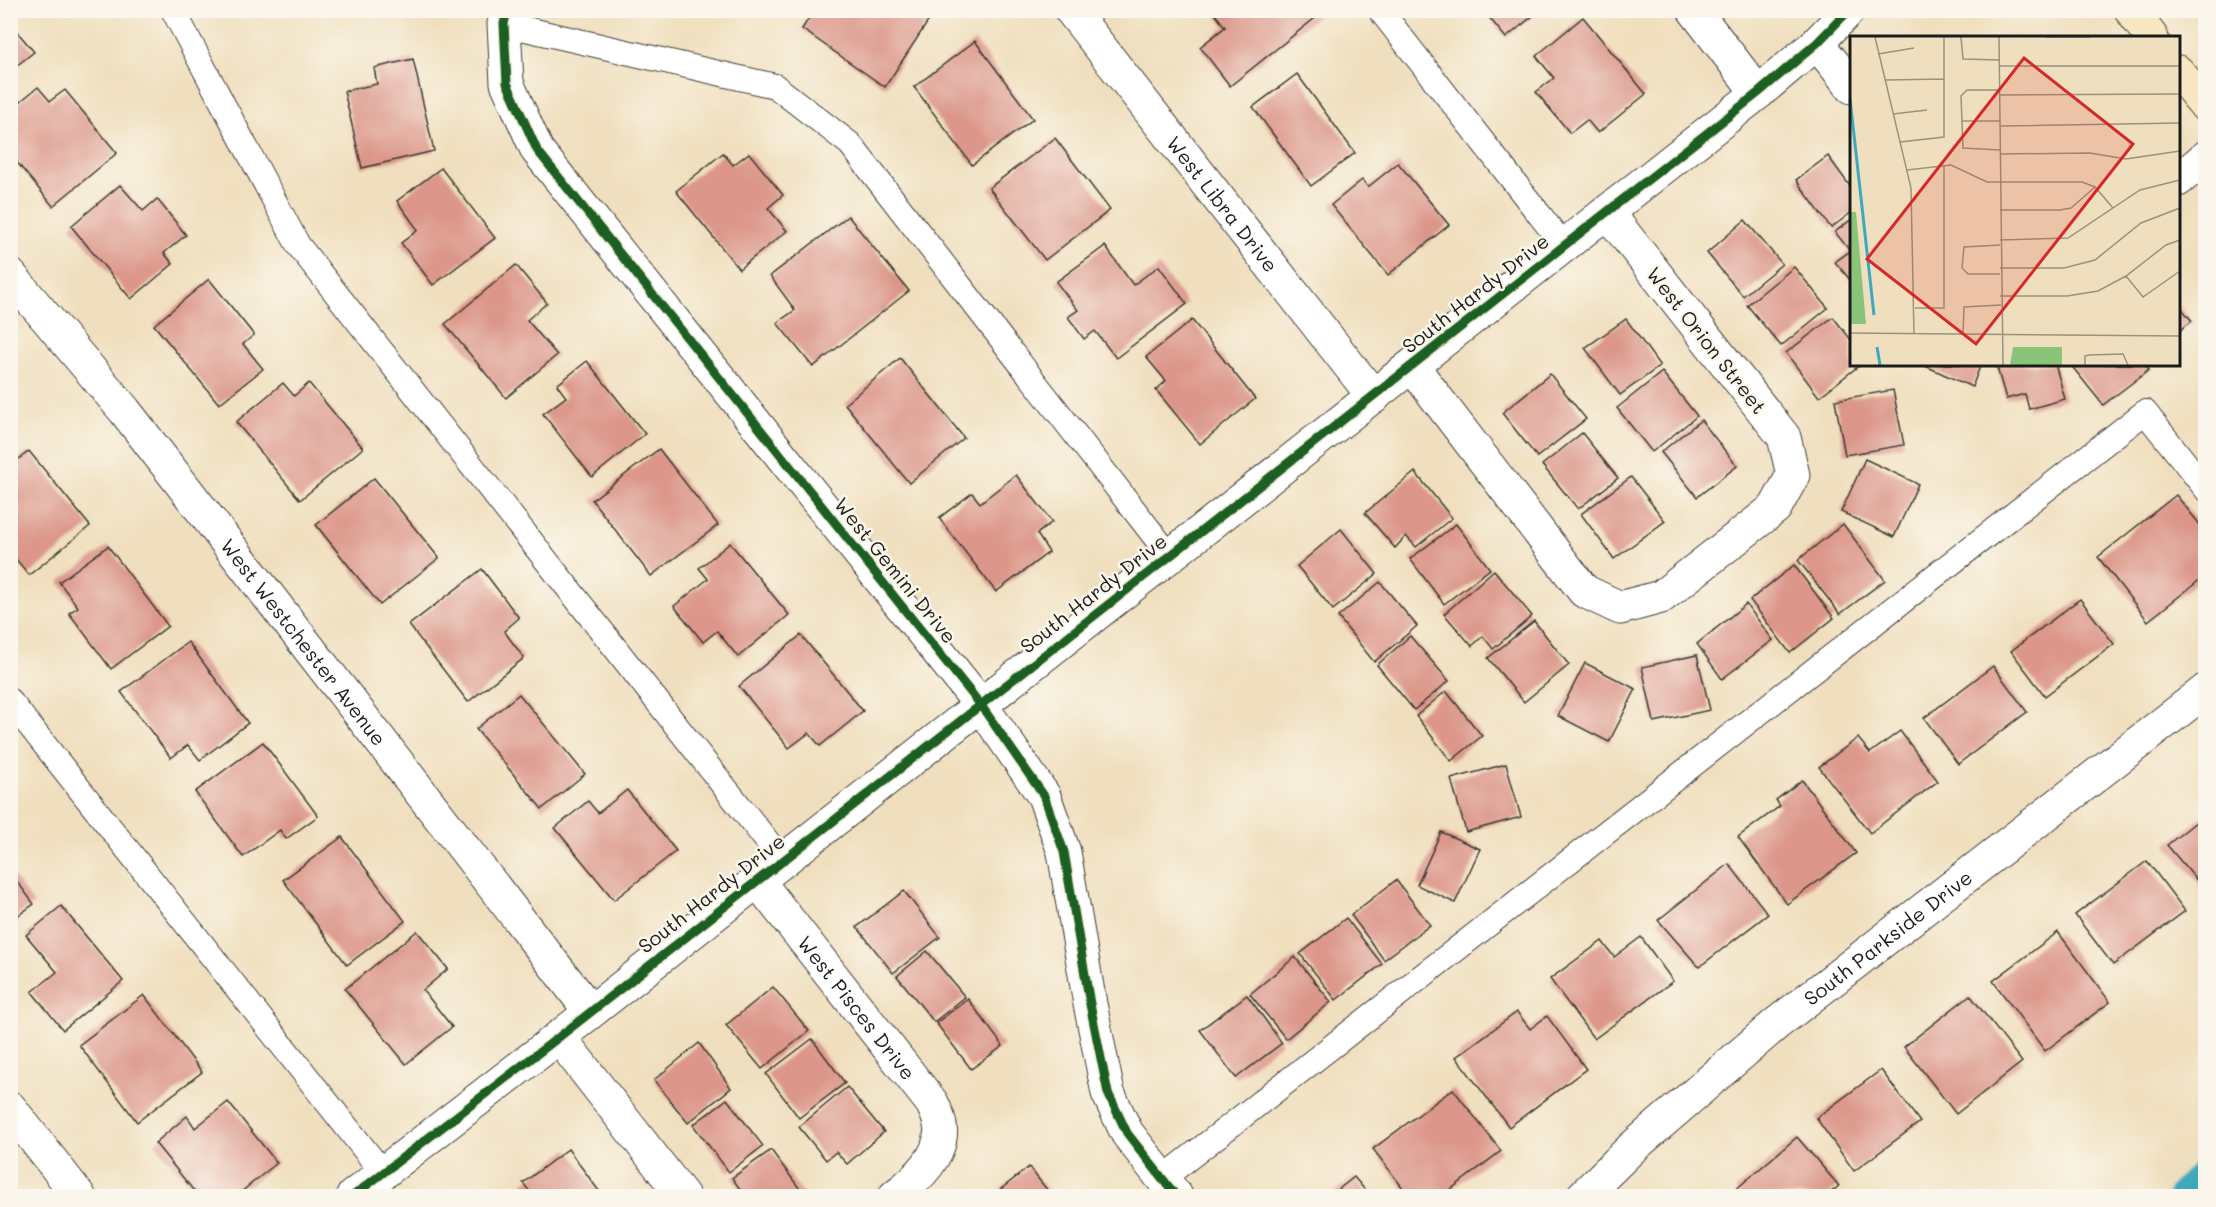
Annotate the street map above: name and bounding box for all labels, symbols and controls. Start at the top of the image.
inset map [1850,36,2180,366]
street label: West Libra Drive [1161,130,1284,277]
street label: South Hardy Drive [1396,227,1554,359]
street label: West Orion Street [1641,261,1773,419]
street label: West Gemini Drive [829,492,963,648]
street label: South Hardy Drive [1014,527,1172,659]
street label: West Westchester Avenue [215,533,392,751]
street label: South Hardy Drive [632,827,790,959]
street label: South Parkside Drive [1798,864,1977,1011]
street label: West Pisces Drive [792,930,922,1085]

